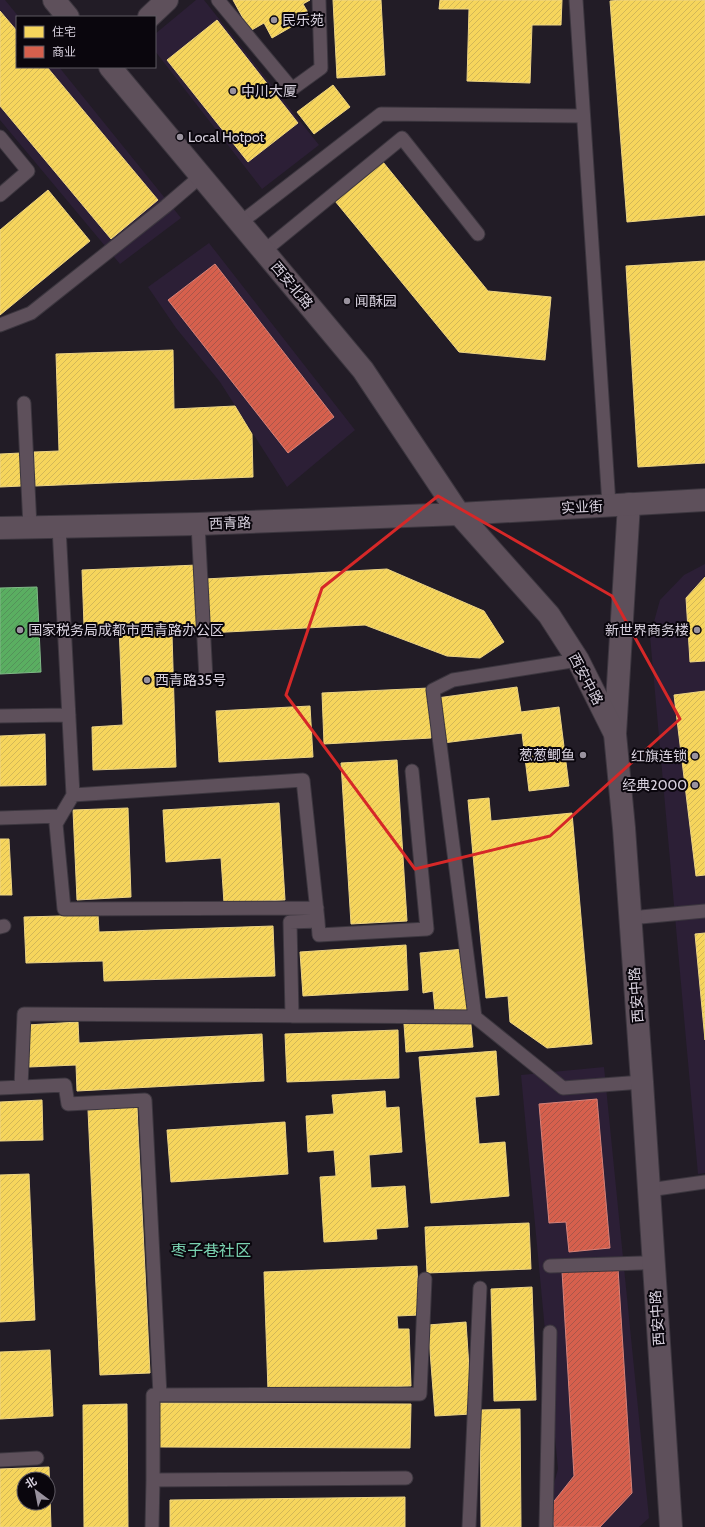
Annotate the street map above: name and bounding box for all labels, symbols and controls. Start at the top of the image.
place label: 民乐苑 [282,11,324,29]
marker: 民乐苑 [269,15,279,25]
legend [16,16,156,68]
text: 住宅 [52,24,76,39]
text: 商业 [52,44,76,59]
place label: 中川大厦 [241,82,297,100]
marker: 中川大厦 [228,86,238,96]
place label: Local Hotpot [188,128,265,146]
marker: Local Hotpot [175,132,185,142]
street label: 西安北路 [267,258,317,312]
place label: 闻酥园 [355,292,397,310]
marker: 闻酥园 [342,296,352,306]
street label: 实业街 [561,497,603,517]
street label: 西青路 [209,513,251,533]
place label: 国家税务局成都市西青路办公区 [28,621,224,639]
place label: 新世界商务楼 [605,621,689,639]
marker: 国家税务局成都市西青路办公区 [15,625,25,635]
marker: 新世界商务楼 [692,625,702,635]
street label: 西安中路 [565,650,607,708]
place label: 西青路35号 [155,671,226,689]
marker: 西青路35号 [142,675,152,685]
place label: 葱葱鲫鱼 [519,746,575,764]
place label: 红旗连锁 [631,747,687,765]
marker: 葱葱鲫鱼 [578,750,588,760]
marker: 红旗连锁 [690,751,700,761]
place label: 经典2000 [622,776,687,794]
marker: 经典2000 [690,780,700,790]
street label: 西安中路 [625,966,647,1024]
district label: 枣子巷社区 [171,1241,251,1260]
street label: 西安中路 [646,1289,668,1347]
north arrow [16,1471,56,1511]
text: 北 [22,1474,39,1491]

